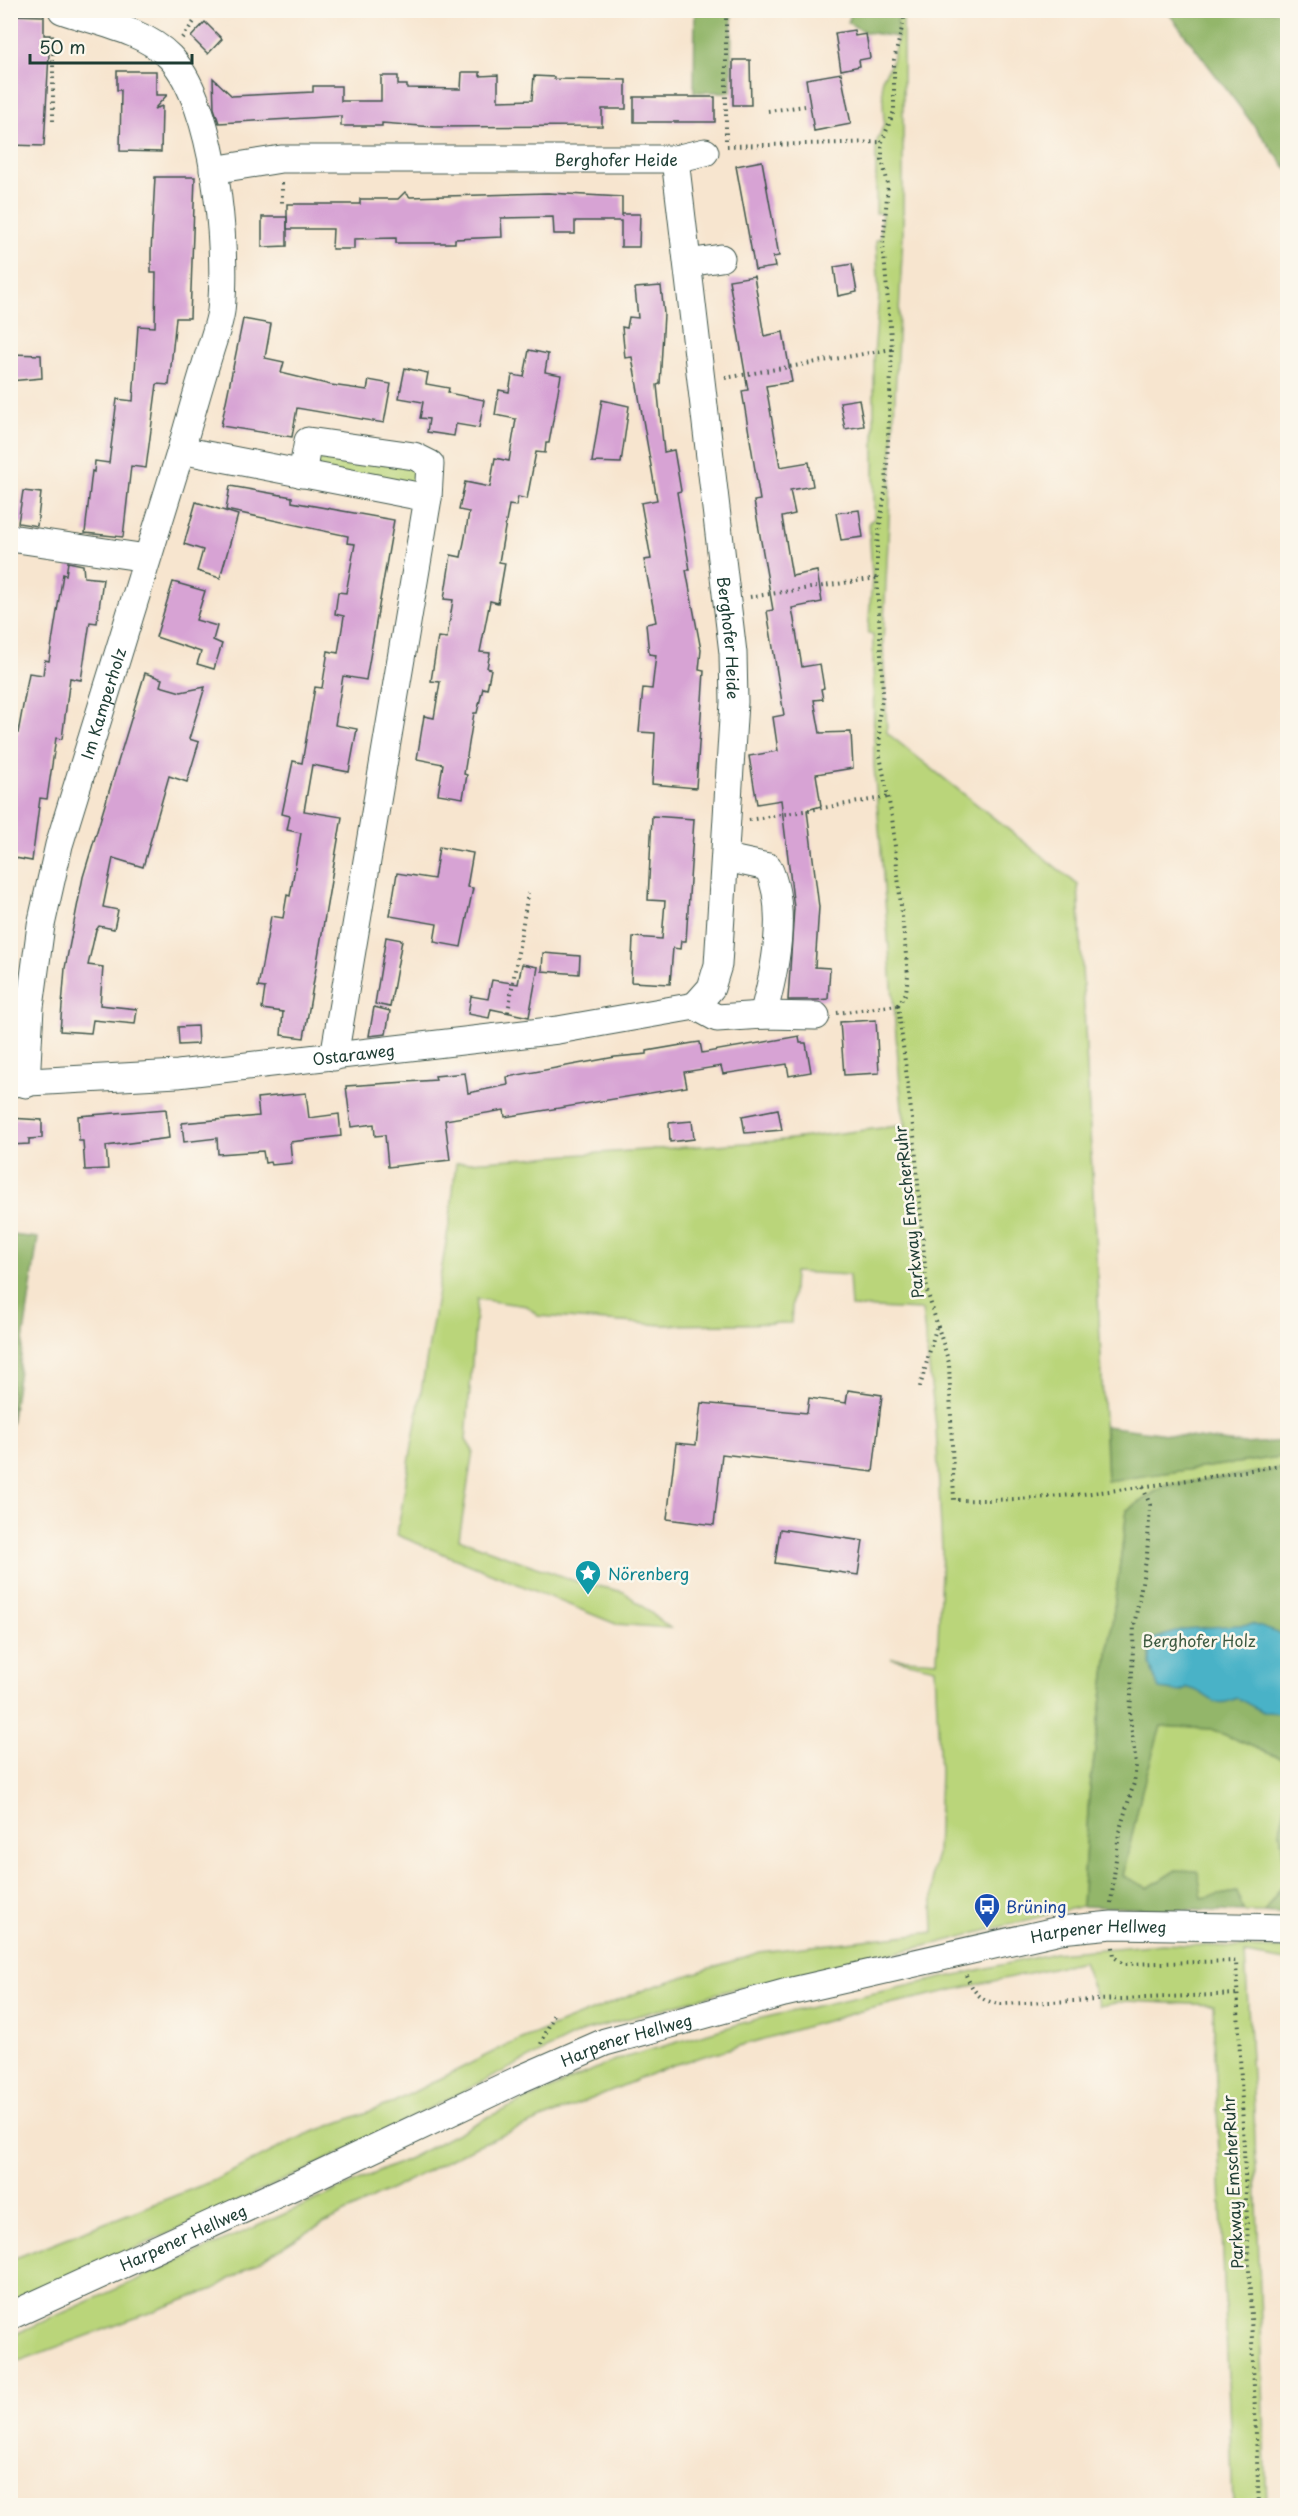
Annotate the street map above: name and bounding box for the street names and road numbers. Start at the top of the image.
street label: Berghofer Heide [554,147,678,171]
street label: Berghofer Heide [712,575,746,700]
street label: Im Kamperholz [74,645,131,762]
street label: Ostaraweg [311,1037,396,1070]
street label: Parkway EmscherRuhr [887,1124,929,1300]
street label: Harpener Hellweg [1028,1913,1167,1948]
street label: Harpener Hellweg [556,2007,695,2072]
street label: Parkway EmscherRuhr [1215,2094,1249,2269]
street label: Harpener Hellweg [115,2197,250,2276]

